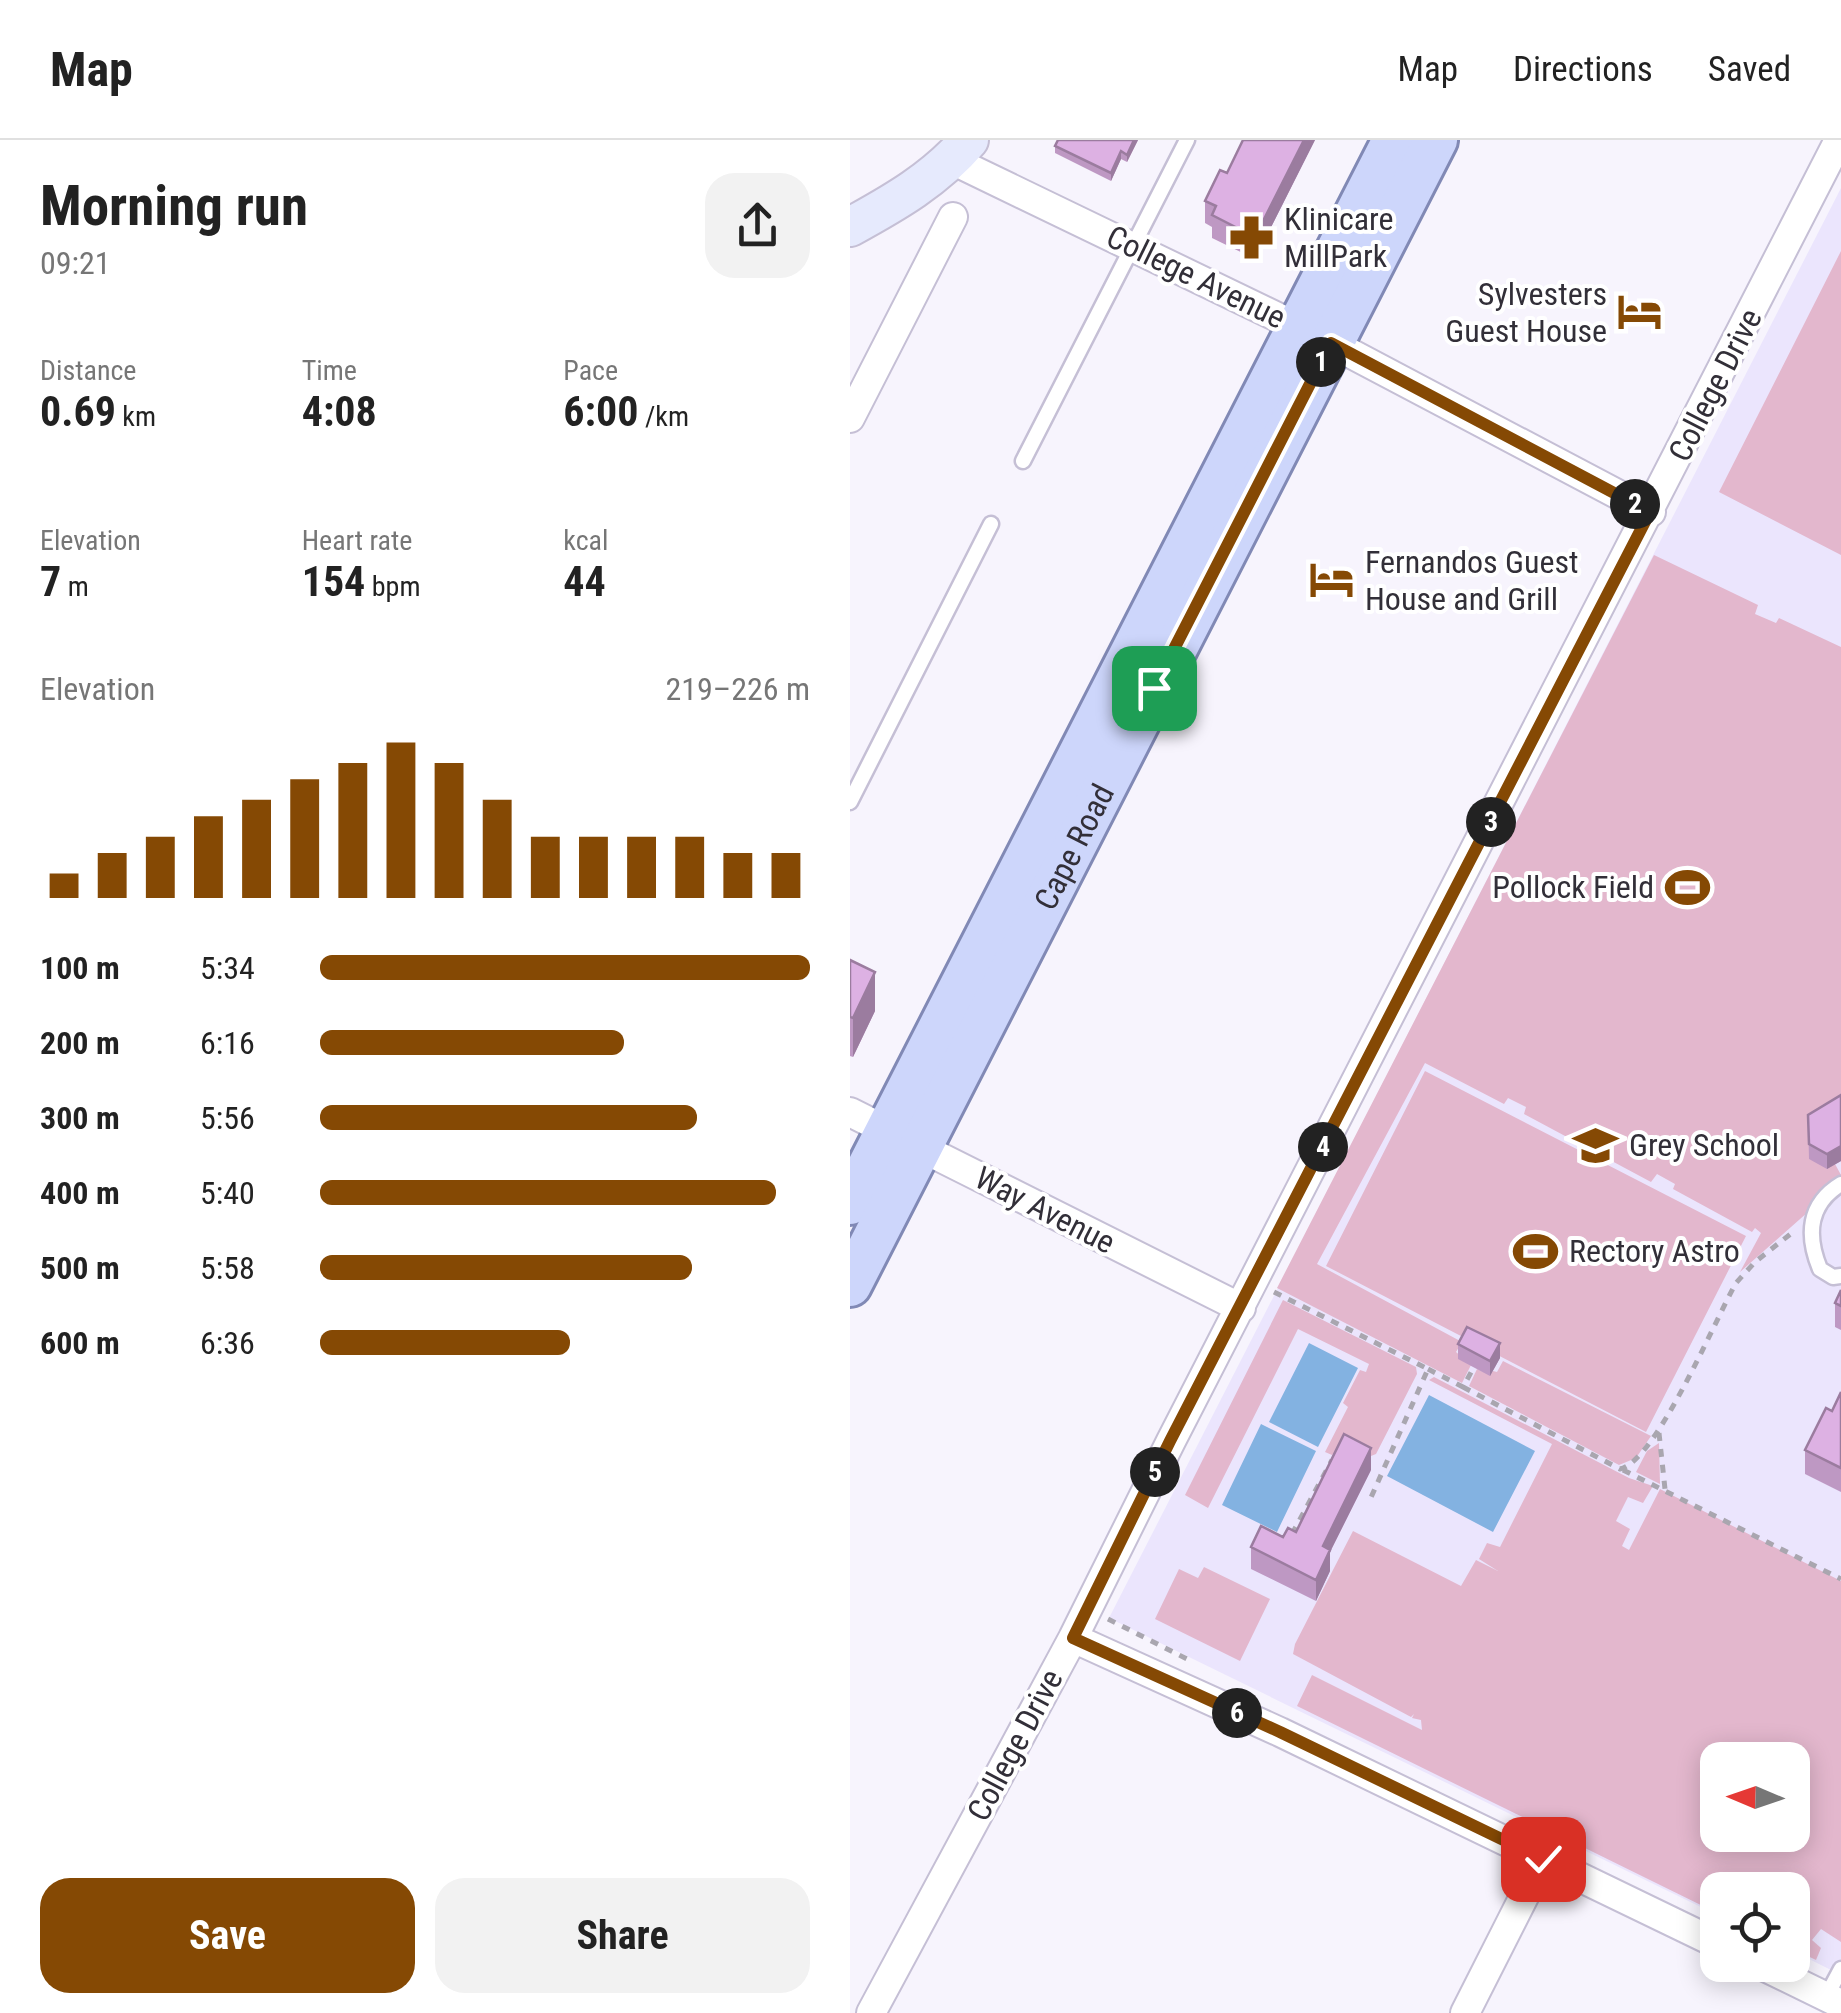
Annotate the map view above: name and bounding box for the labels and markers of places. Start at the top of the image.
place label: Klinicare MillPark [1284,200,1394,275]
pharmacy icon: Klinicare MillPark [1227,213,1275,261]
place label: Sylvesters Guest House [1445,275,1607,350]
hotel icon: Sylvesters Guest House [1616,288,1664,336]
pin: 1 [1296,337,1346,387]
pin: 2 [1610,479,1660,529]
place label: Fernandos Guest House and Grill [1365,543,1578,618]
hotel icon: Fernandos Guest House and Grill [1308,556,1356,604]
pin [1112,646,1197,731]
pin: 3 [1466,797,1516,847]
sports icon: Pollock Field [1663,863,1711,911]
place label: Pollock Field [1492,868,1654,906]
school or university icon: Grey School [1572,1121,1620,1169]
pin: 4 [1298,1122,1348,1172]
place label: Grey School [1629,1126,1779,1164]
sports icon: Rectory Astro [1512,1227,1560,1275]
place label: Rectory Astro [1569,1232,1740,1270]
pin: 5 [1130,1447,1180,1497]
pin: 6 [1212,1688,1262,1738]
pin [1501,1817,1586,1902]

